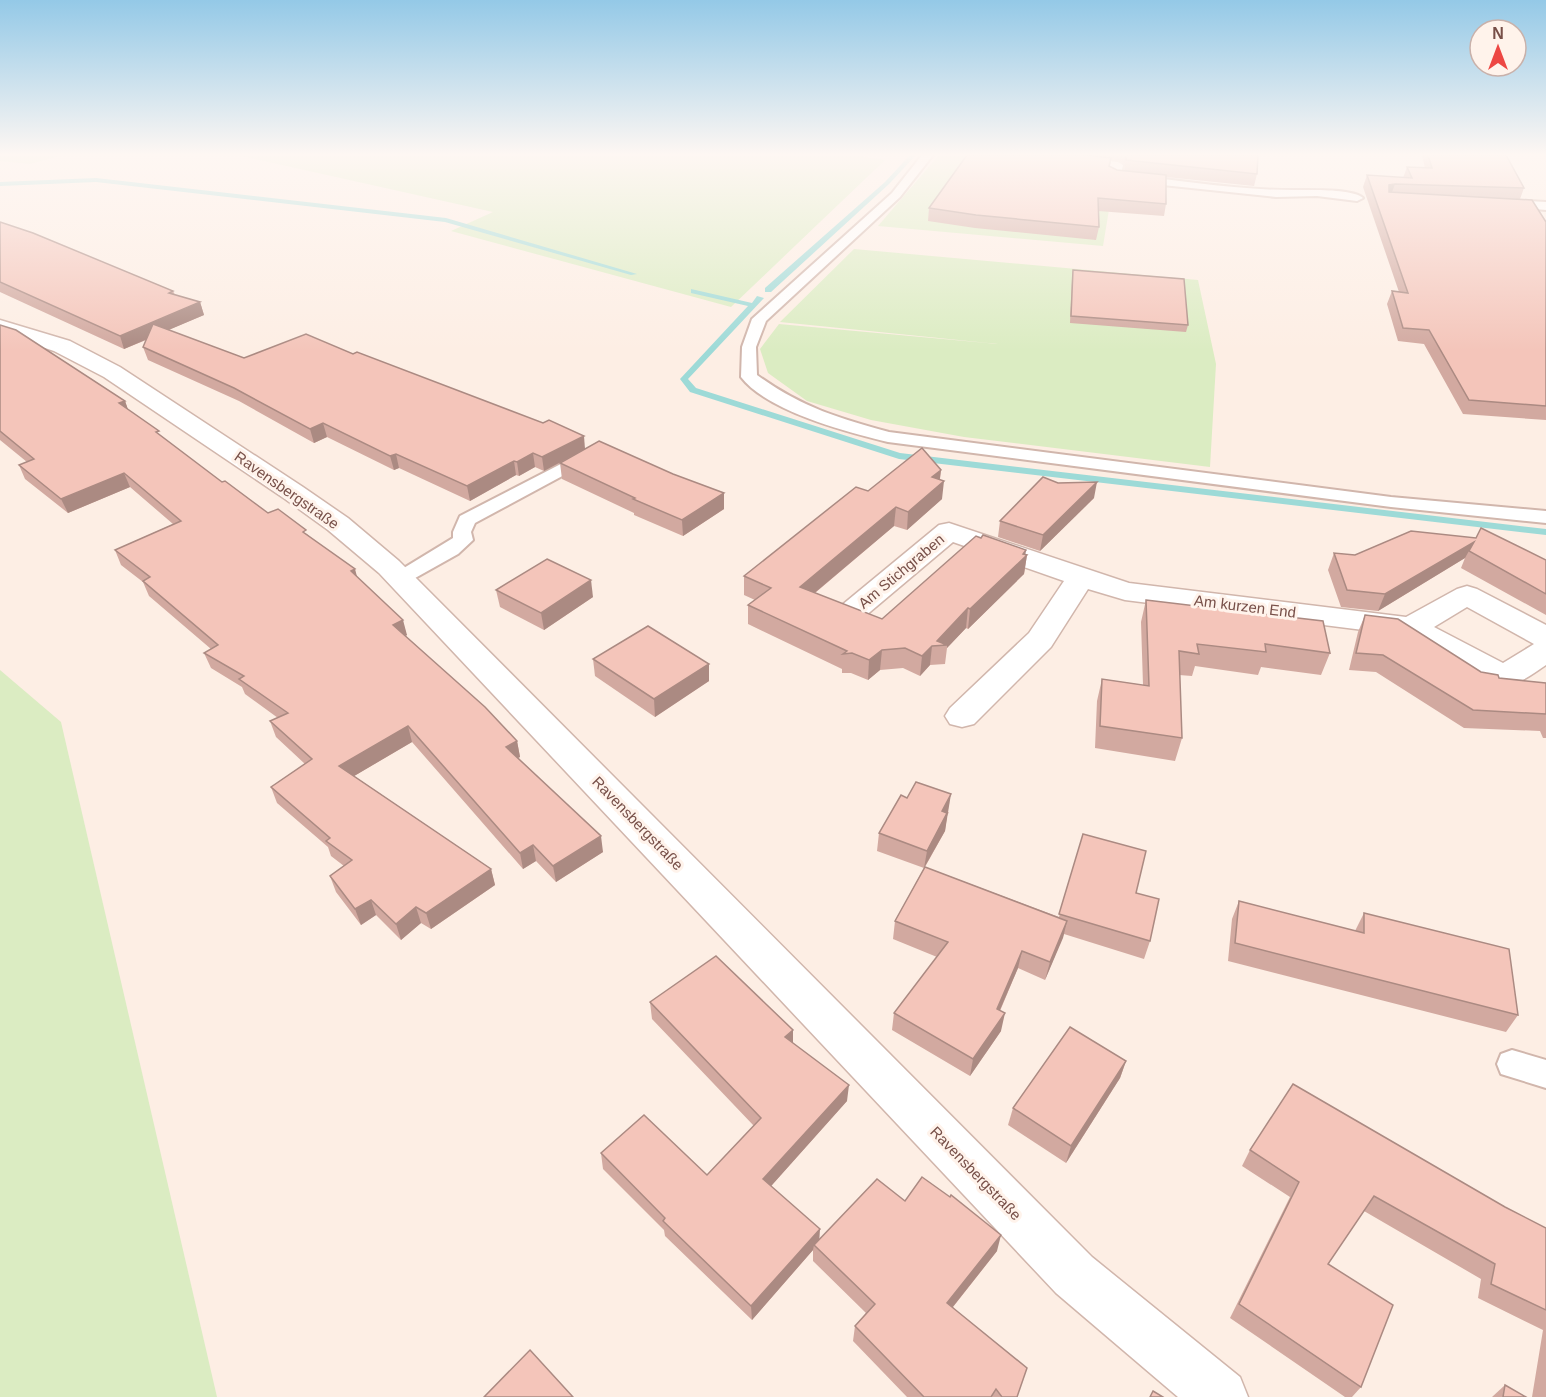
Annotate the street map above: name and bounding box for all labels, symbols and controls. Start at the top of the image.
north arrow [1468,18,1528,78]
text: N [1492,25,1504,42]
street label: Ravensbergstraße [232,448,342,532]
street label: Am Stichgraben [855,530,947,612]
street label: Am kurzen End [1193,591,1297,621]
street label: Ravensbergstraße [589,773,687,873]
street label: Ravensbergstraße [927,1123,1025,1223]

